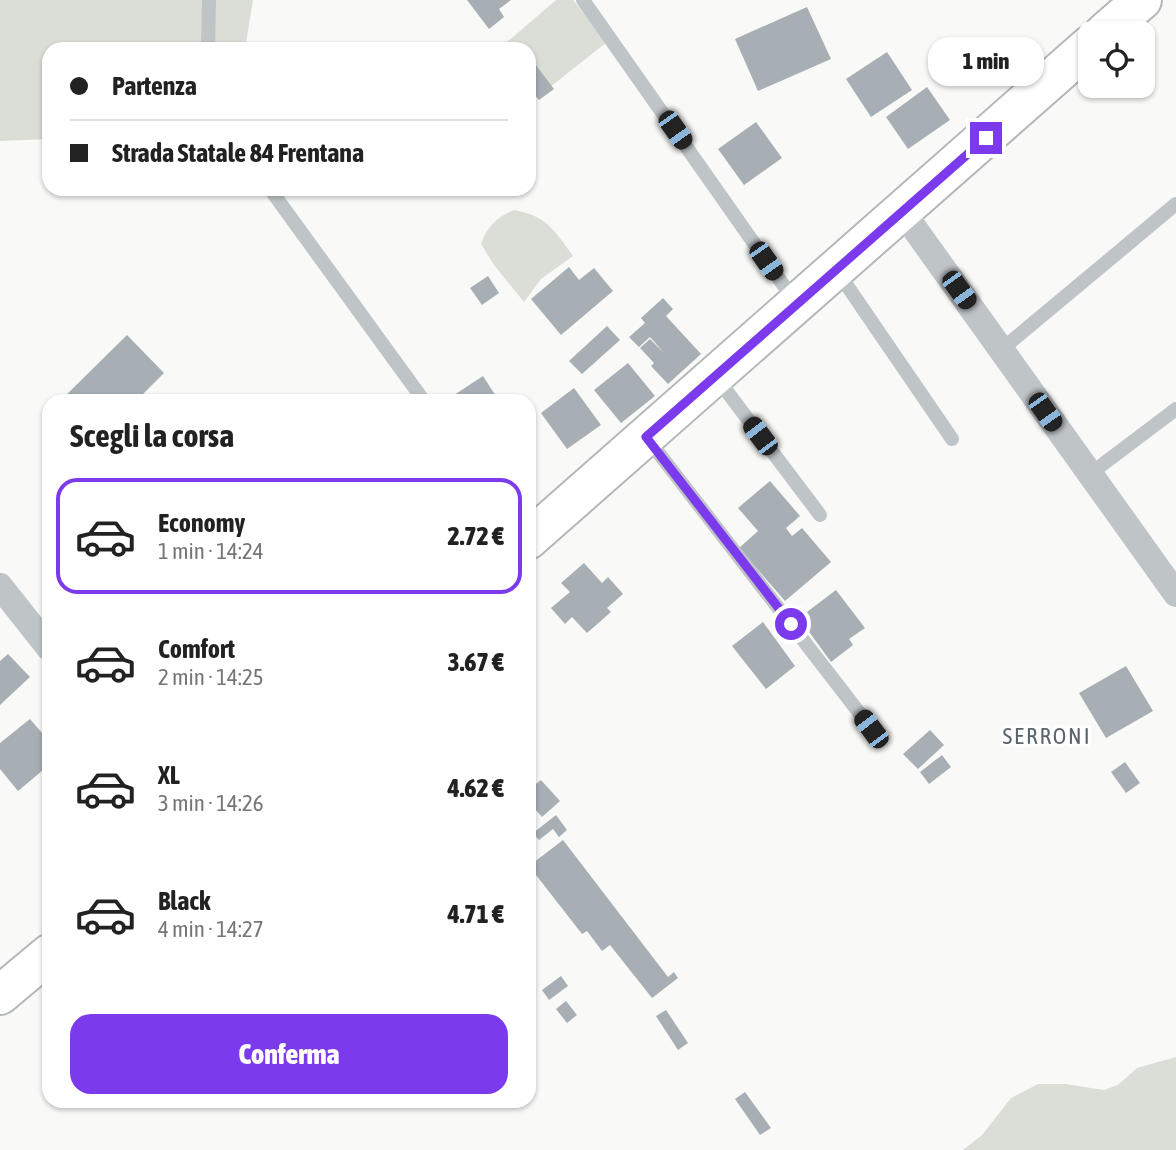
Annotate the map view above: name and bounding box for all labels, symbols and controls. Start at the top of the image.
map controls [1078,21,1155,98]
button: locate [1078,21,1155,98]
callout: 1 min [928,37,1044,86]
text: 1 min [963,48,1009,74]
text: Partenza [112,71,197,101]
car [655,107,696,153]
route end [970,122,1002,154]
text: Strada Statale 84 Frentana [112,138,364,168]
car [746,238,787,284]
car [939,267,980,313]
car [1025,389,1066,435]
car [739,413,782,459]
text: Scegli la corsa [70,417,234,454]
icon: car [74,505,137,568]
text: Economy [158,508,245,538]
text: 2.72 € [447,521,504,551]
text: 1 min · 14:24 [158,538,264,564]
route start [775,608,807,640]
icon: car [74,631,137,694]
text: Comfort [158,634,235,664]
text: 3.67 € [447,647,504,677]
text: 2 min · 14:25 [158,664,264,690]
car [850,706,893,752]
district label: SERRONI [1002,723,1092,749]
icon: car [74,757,137,820]
text: XL [158,760,180,790]
text: 4.62 € [447,773,504,803]
text: 3 min · 14:26 [158,790,264,816]
icon: car [74,883,137,946]
text: Black [158,886,210,916]
text: 4.71 € [447,899,504,929]
text: 4 min · 14:27 [158,916,264,942]
button: Conferma [70,1014,508,1094]

